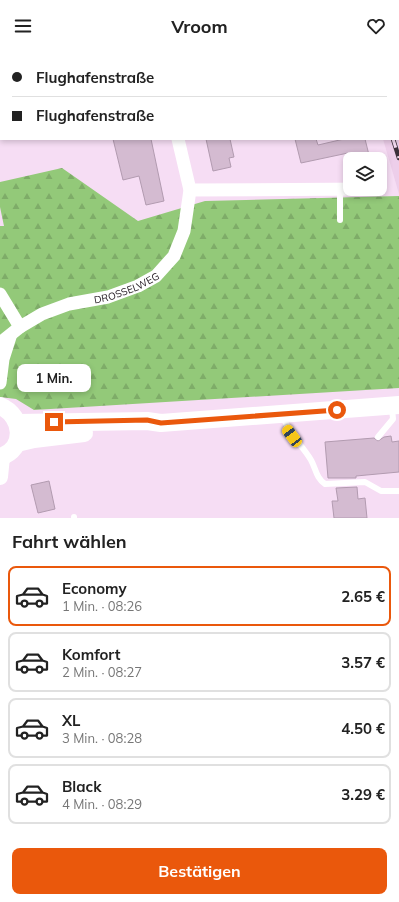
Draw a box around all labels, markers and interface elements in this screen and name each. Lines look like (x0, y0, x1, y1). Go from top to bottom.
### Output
icon: menu (12, 15, 34, 37)
text: Vroom (171, 15, 228, 38)
icon: heart (365, 15, 387, 37)
text: Flughafenstraße (36, 68, 154, 87)
text: Flughafenstraße (36, 106, 154, 125)
map controls (343, 152, 387, 196)
button: layers (343, 152, 387, 196)
street label: DROSSELWEG (93, 269, 161, 306)
callout: 1 Min. (17, 364, 91, 392)
text: 1 Min. (35, 370, 73, 386)
route start (328, 401, 346, 419)
route end (45, 413, 63, 431)
car (280, 423, 304, 449)
text: Fahrt wählen (12, 530, 127, 553)
icon: car (14, 578, 50, 614)
text: Economy (62, 579, 127, 598)
text: 2.65 € (341, 587, 385, 606)
text: 1 Min. · 08:26 (62, 598, 142, 614)
icon: car (14, 644, 50, 680)
text: Komfort (62, 645, 120, 664)
text: 3.57 € (341, 653, 385, 672)
text: 2 Min. · 08:27 (62, 664, 142, 680)
icon: car (14, 710, 50, 746)
text: XL (62, 711, 80, 730)
text: 4.50 € (341, 719, 385, 738)
text: 3 Min. · 08:28 (62, 730, 142, 746)
icon: car (14, 776, 50, 812)
text: Black (62, 777, 101, 796)
text: 3.29 € (341, 785, 385, 804)
text: 4 Min. · 08:29 (62, 796, 142, 812)
button: Bestätigen (12, 848, 387, 894)

